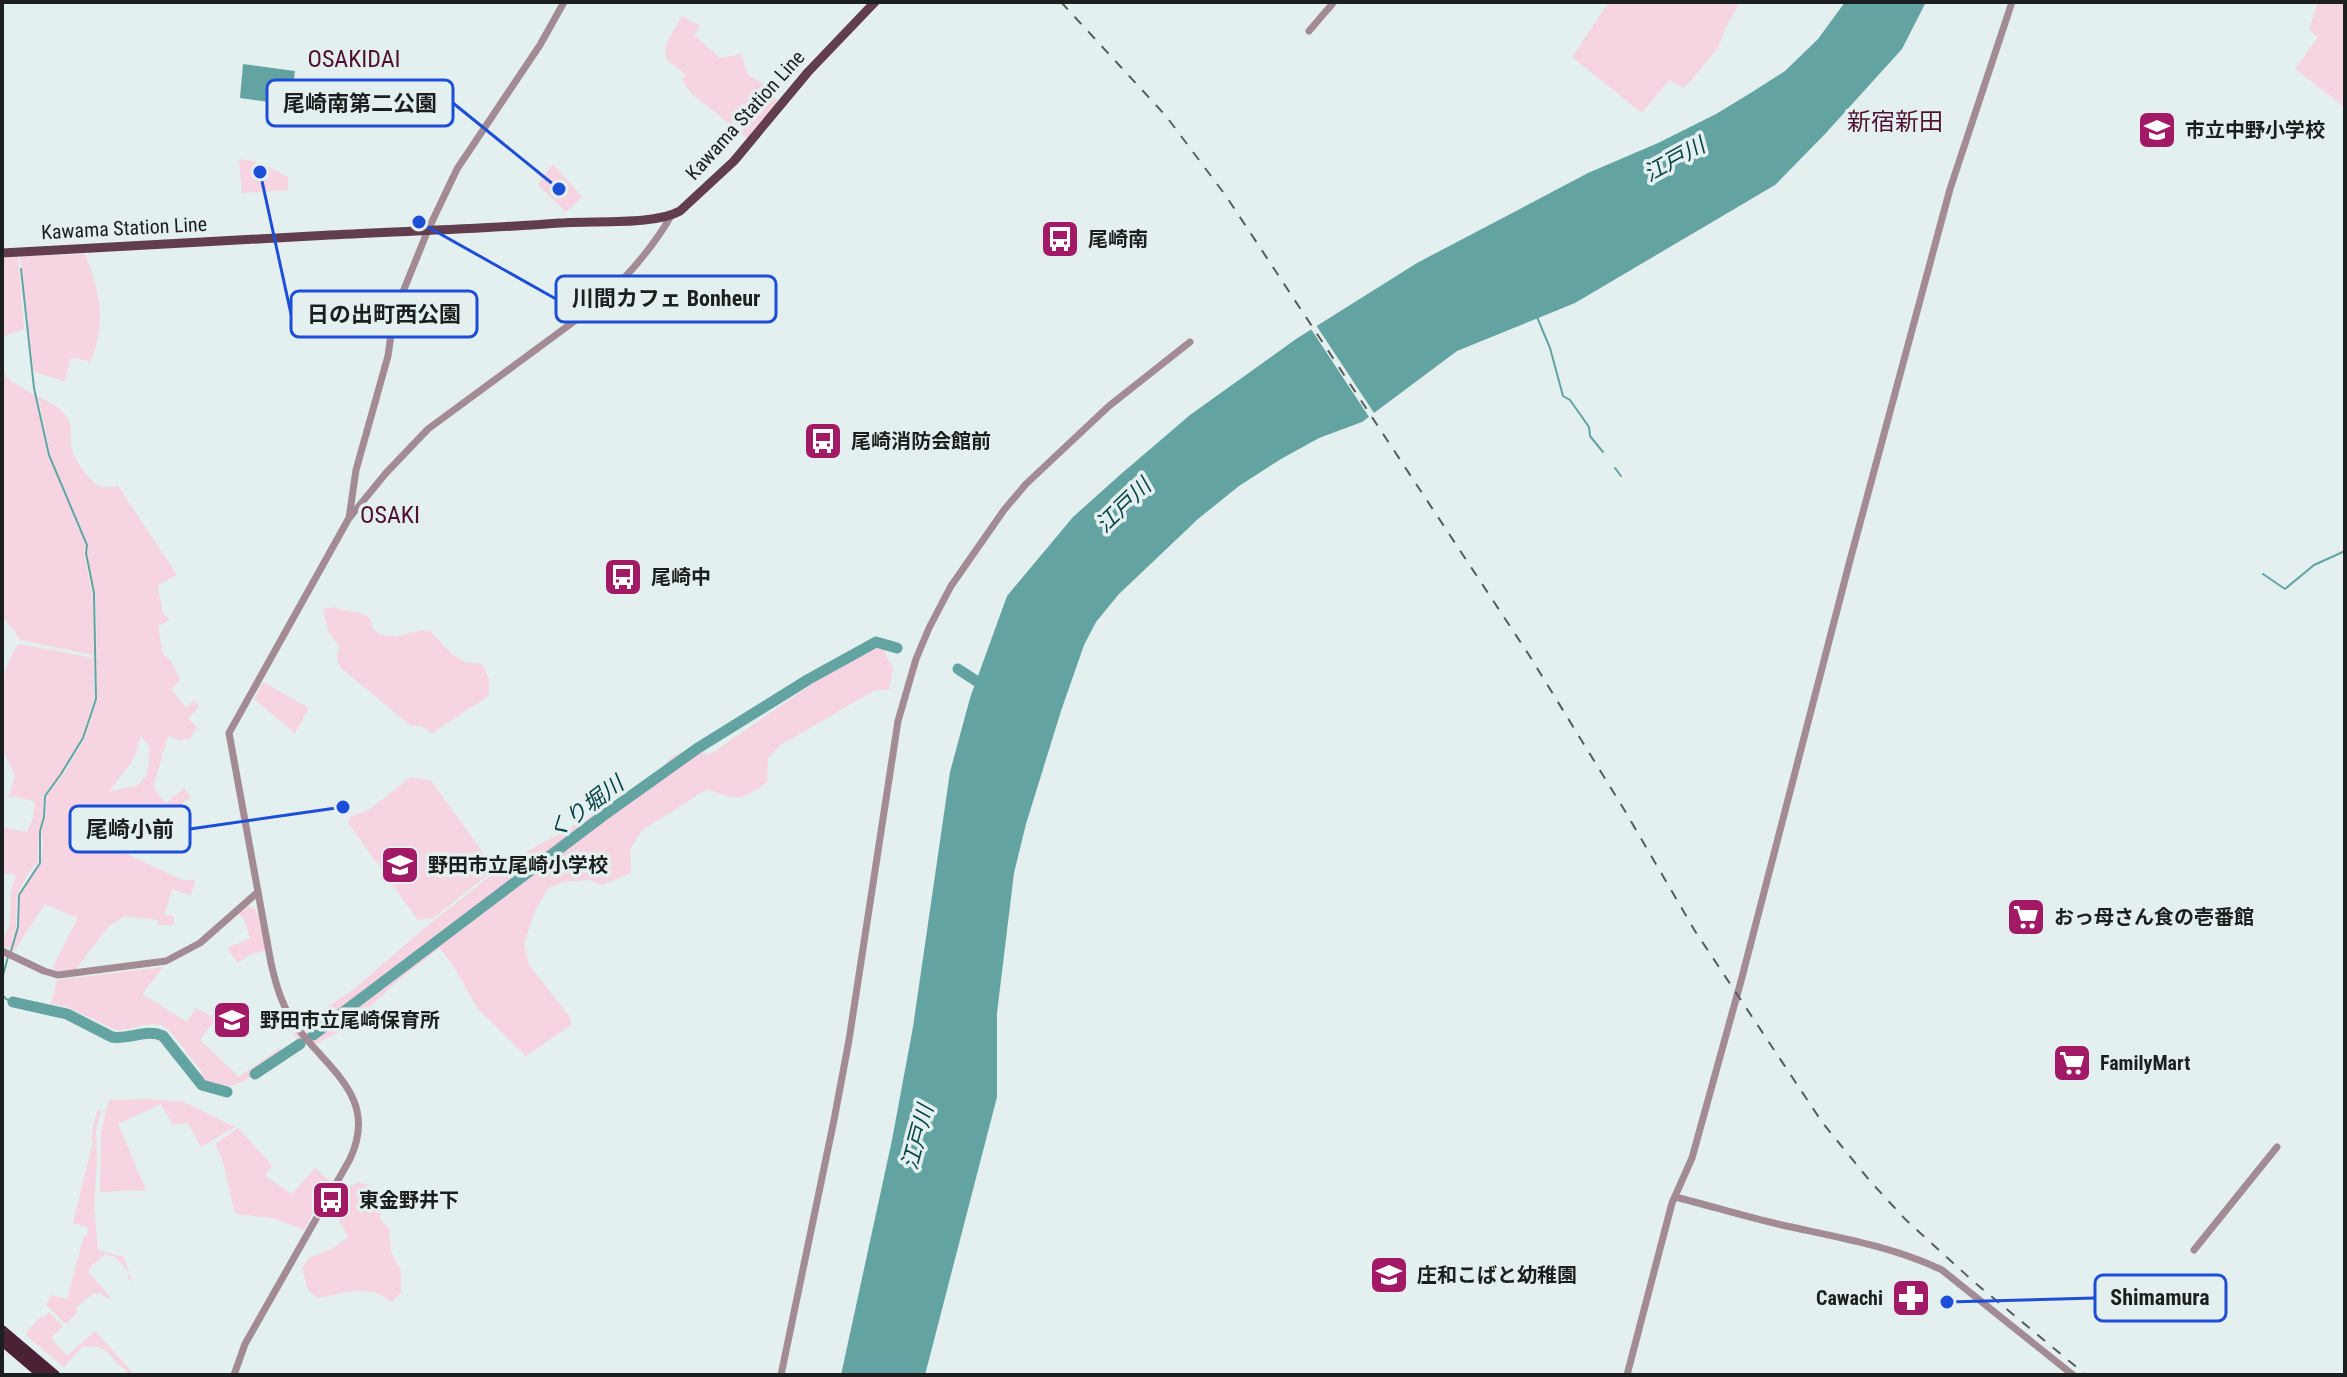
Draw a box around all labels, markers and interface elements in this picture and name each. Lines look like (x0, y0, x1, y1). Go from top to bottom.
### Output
district label: OSAKIDAI (307, 45, 401, 73)
street label: Kawama Station Line (680, 45, 810, 185)
callout: 尾崎南第二公園 (267, 80, 453, 126)
text: 尾崎南第二公園 (283, 91, 437, 116)
district label: 新宿新田 (1847, 108, 1943, 136)
school or university icon: 市立中野小学校 (2136, 109, 2178, 151)
place label: 市立中野小学校 (2185, 118, 2325, 142)
water label: 江戸川 (1639, 132, 1711, 186)
street label: Kawama Station Line (40, 212, 208, 244)
bus stop icon: 尾崎南 (1039, 218, 1081, 260)
place label: 尾崎南 (1088, 227, 1148, 251)
callout: 川間カフェ Bonheur (556, 276, 776, 322)
text: 川間カフェ Bonheur (572, 286, 760, 311)
callout: 日の出町西公園 (291, 291, 477, 337)
text: 日の出町西公園 (307, 302, 461, 327)
bus stop icon: 尾崎消防会館前 (802, 420, 844, 462)
place label: 尾崎消防会館前 (851, 429, 991, 453)
water label: 江戸川 (1091, 472, 1157, 537)
district label: OSAKI (360, 501, 420, 529)
bus stop icon: 尾崎中 (602, 556, 644, 598)
place label: 尾崎中 (651, 565, 711, 589)
water label: くり堀川 (543, 770, 630, 844)
callout: 尾崎小前 (70, 806, 190, 852)
text: 尾崎小前 (86, 817, 174, 842)
school or university icon: 野田市立尾崎小学校 (379, 844, 421, 886)
place label: 野田市立尾崎小学校 (428, 853, 608, 877)
supermarket icon: おっ母さん食の壱番館 (2005, 896, 2047, 938)
place label: おっ母さん食の壱番館 (2054, 905, 2254, 929)
school or university icon: 野田市立尾崎保育所 (211, 999, 253, 1041)
place label: 野田市立尾崎保育所 (260, 1008, 440, 1032)
supermarket icon: FamilyMart (2051, 1042, 2093, 1084)
place label: FamilyMart (2100, 1051, 2190, 1075)
water label: 江戸川 (897, 1100, 939, 1172)
bus stop icon: 東金野井下 (310, 1179, 352, 1221)
place label: 東金野井下 (359, 1188, 459, 1212)
school or university icon: 庄和こばと幼稚園 (1368, 1254, 1410, 1296)
place label: 庄和こばと幼稚園 (1417, 1263, 1577, 1287)
callout: Shimamura (2095, 1275, 2226, 1321)
pharmacy icon: Cawachi (1890, 1277, 1932, 1319)
text: Shimamura (2110, 1285, 2210, 1310)
place label: Cawachi (1816, 1286, 1883, 1310)

